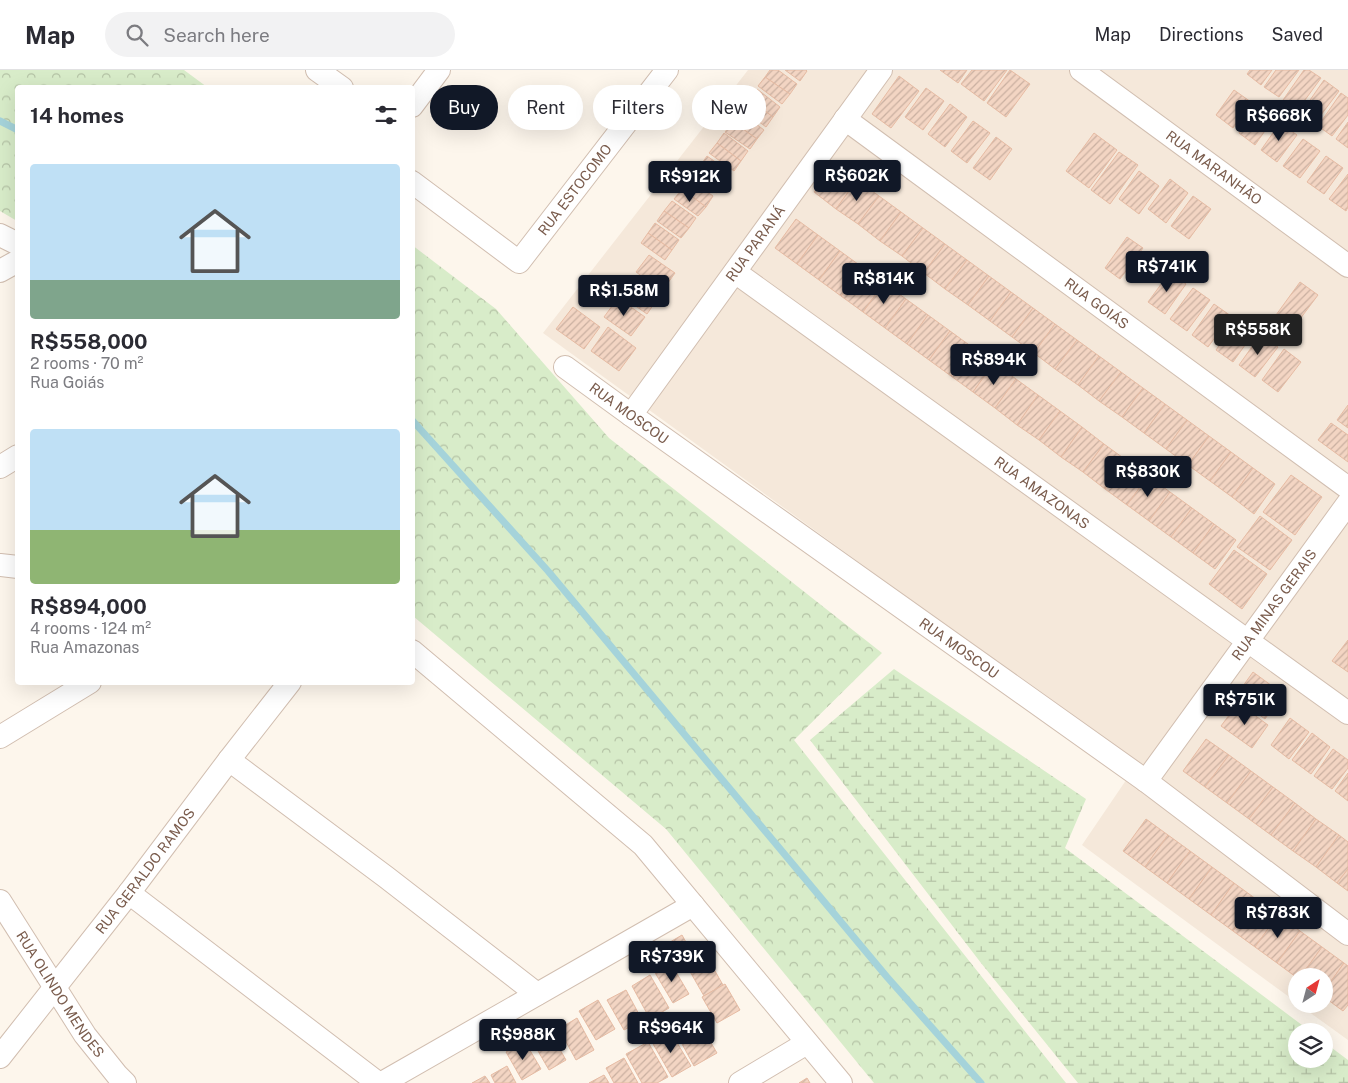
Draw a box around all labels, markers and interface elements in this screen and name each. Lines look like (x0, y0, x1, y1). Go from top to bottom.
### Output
search box (105, 12, 455, 57)
text: Map (25, 21, 75, 49)
icon: search (123, 21, 151, 49)
text: Search here (163, 24, 270, 46)
text: Map (1094, 24, 1131, 45)
text: Directions (1159, 24, 1244, 45)
text: Saved (1272, 24, 1323, 45)
chip: Buy (430, 85, 498, 130)
chip: Rent (508, 85, 583, 130)
chip: Filters (593, 85, 682, 130)
chip: New (692, 85, 766, 130)
pin: R$668K (1238, 100, 1320, 142)
icon: filters (372, 101, 400, 129)
text: 14 homes (30, 103, 124, 128)
text: R$668K (1246, 106, 1312, 125)
street label: RUA MARANHÃO (1163, 127, 1265, 208)
street label: RUA ESTOCOMO (535, 141, 615, 238)
pin: R$912K (649, 160, 731, 203)
pin: R$602K (816, 160, 898, 202)
text: R$602K (825, 166, 889, 185)
text: R$912K (659, 167, 721, 186)
icon: home (170, 196, 260, 286)
street label: RUA PARANÁ (723, 202, 788, 284)
pin: R$741K (1126, 250, 1208, 293)
text: R$741K (1137, 257, 1197, 276)
pin: R$814K (843, 262, 925, 305)
text: R$814K (853, 269, 915, 288)
pin: R$1.58M (578, 274, 670, 317)
street label: RUA GOIÁS (1061, 275, 1132, 332)
text: R$1.58M (589, 281, 659, 300)
pin: R$558K (1217, 314, 1299, 356)
text: R$558K (1225, 320, 1291, 339)
text: R$558,000 (30, 329, 148, 354)
pin: R$894K (953, 344, 1035, 386)
text: R$894K (961, 350, 1027, 369)
text: 2 rooms · 70 m² (30, 354, 143, 373)
text: Rua Goiás (30, 373, 104, 392)
street label: RUA MOSCOU (586, 380, 672, 447)
street label: RUA AMAZONAS (991, 453, 1092, 532)
pin: R$830K (1107, 456, 1189, 498)
icon: home (170, 461, 260, 551)
text: R$830K (1115, 462, 1181, 481)
street label: RUA MINAS GERAIS (1229, 546, 1320, 663)
text: R$894,000 (30, 594, 147, 619)
street label: RUA MOSCOU (916, 615, 1002, 682)
text: 4 rooms · 124 m² (30, 619, 151, 638)
text: Rua Amazonas (30, 638, 139, 657)
pin: R$751K (1204, 684, 1286, 726)
text: R$751K (1214, 690, 1276, 709)
street label: RUA GERALDO RAMOS (92, 805, 198, 937)
pin: R$783K (1237, 896, 1319, 939)
text: R$783K (1246, 903, 1310, 922)
street label: RUA OLINDO MENDES (13, 928, 108, 1060)
pin: R$739K (631, 940, 713, 983)
text: R$739K (640, 947, 704, 966)
north arrow (1288, 968, 1332, 1012)
map controls (1288, 968, 1333, 1068)
pin: R$964K (630, 1012, 712, 1054)
pin: R$988K (482, 1018, 564, 1061)
text: R$964K (639, 1018, 704, 1037)
button: layers (1288, 1023, 1333, 1068)
text: R$988K (490, 1025, 556, 1044)

